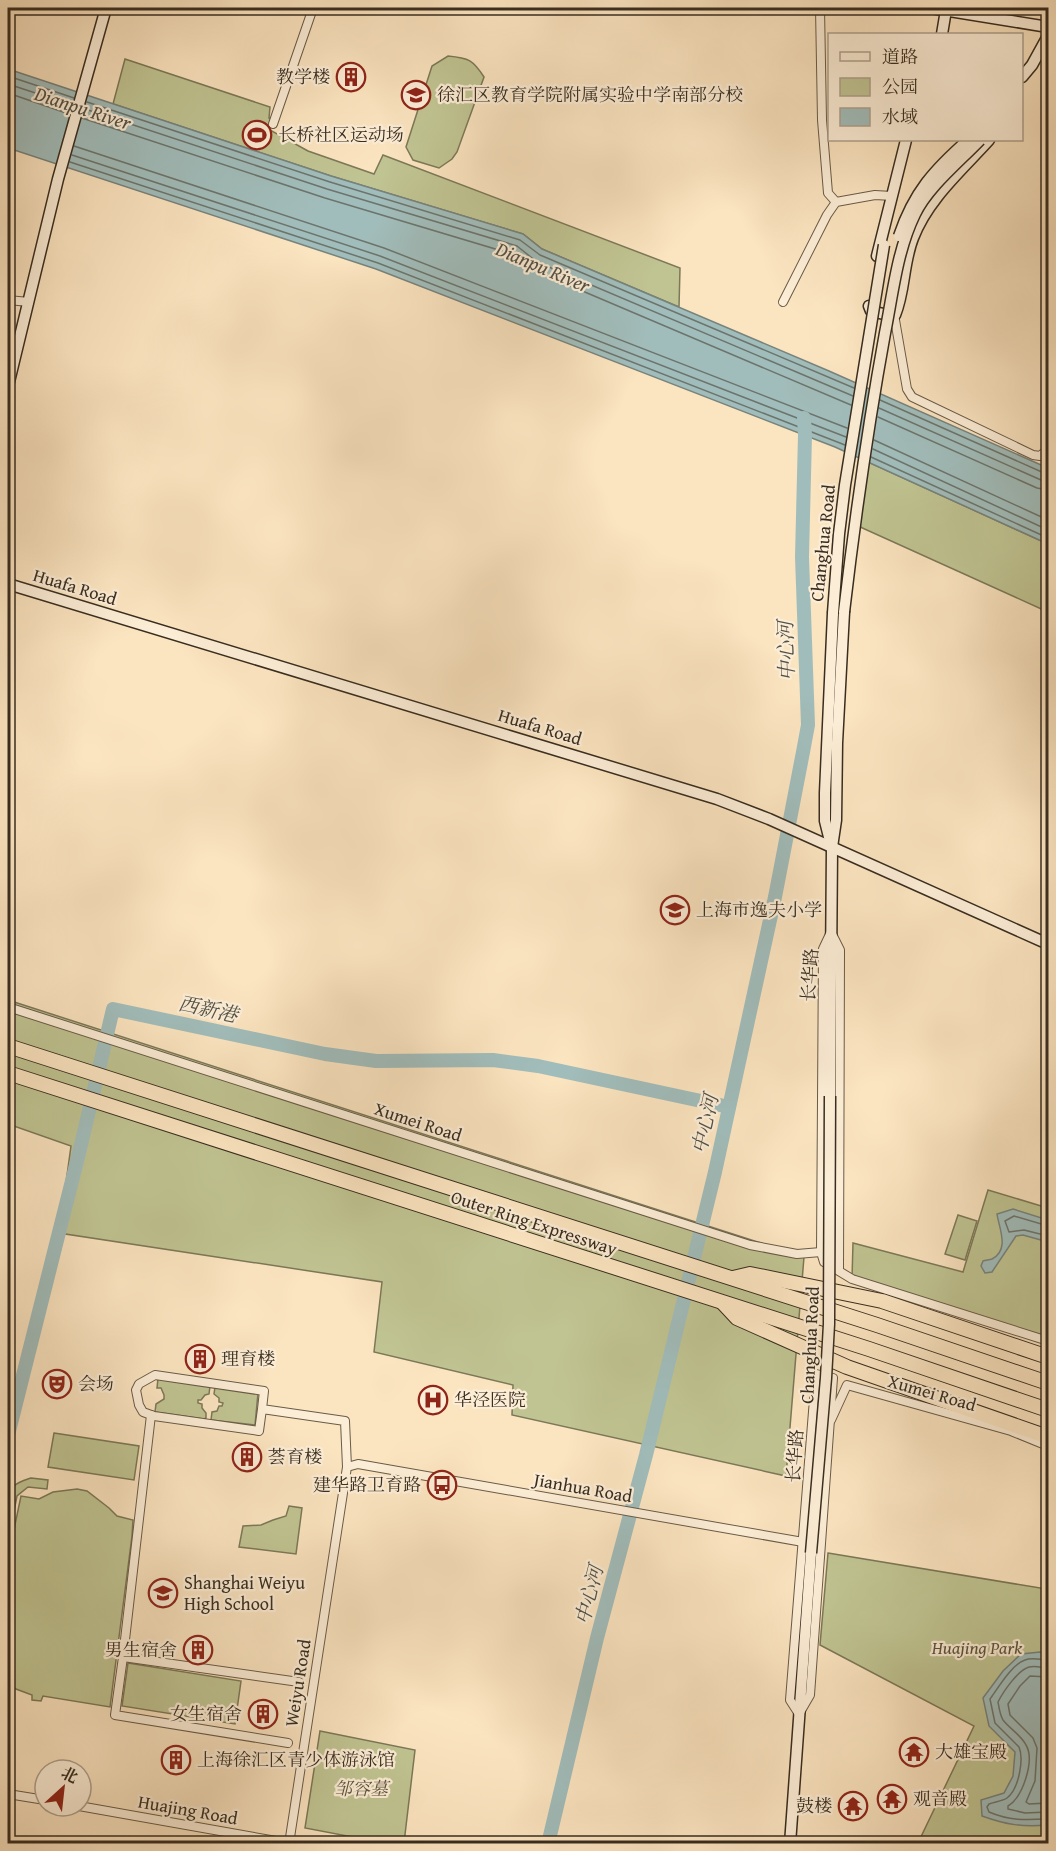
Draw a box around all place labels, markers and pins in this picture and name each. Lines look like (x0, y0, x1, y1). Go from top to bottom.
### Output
building icon: 教学楼 (335, 61, 367, 93)
place label: 教学楼 (276, 63, 330, 90)
school or university icon: 徐汇区教育学院附属实验中学南部分校 (400, 79, 432, 111)
place label: 徐汇区教育学院附属实验中学南部分校 (437, 81, 743, 108)
sports icon: 长桥社区运动场 (241, 119, 273, 151)
place label: 长桥社区运动场 (278, 121, 404, 148)
school or university icon: 上海市逸夫小学 (659, 894, 691, 926)
place label: 上海市逸夫小学 (696, 896, 822, 923)
building icon: 理育楼 (184, 1343, 216, 1375)
place label: 理育楼 (221, 1345, 275, 1372)
theatre icon: 会场 (41, 1368, 73, 1400)
place label: 会场 (78, 1370, 114, 1397)
hospital icon: 华泾医院 (417, 1384, 449, 1416)
place label: 华泾医院 (454, 1386, 526, 1413)
building icon: 荟育楼 (231, 1441, 263, 1473)
place label: 荟育楼 (268, 1443, 322, 1470)
bus stop icon: 建华路卫育路 (426, 1469, 458, 1501)
place label: 建华路卫育路 (313, 1471, 421, 1498)
place label: Shanghai Weiyu High School (184, 1569, 305, 1617)
school or university icon: Shanghai Weiyu High School (147, 1577, 179, 1609)
building icon: 男生宿舍 (182, 1634, 214, 1666)
place label: 男生宿舍 (105, 1636, 177, 1663)
building icon: 女生宿舍 (247, 1698, 279, 1730)
place label: 女生宿舍 (170, 1700, 242, 1727)
temple icon: 大雄宝殿 (898, 1736, 930, 1768)
place label: 大雄宝殿 (935, 1738, 1007, 1765)
building icon: 上海徐汇区青少体游泳馆 (160, 1744, 192, 1776)
place label: 上海徐汇区青少体游泳馆 (197, 1746, 395, 1773)
temple icon: 观音殿 (876, 1783, 908, 1815)
place label: 观音殿 (913, 1785, 967, 1812)
temple icon: 鼓楼 (837, 1790, 869, 1822)
place label: 鼓楼 (796, 1792, 832, 1819)

